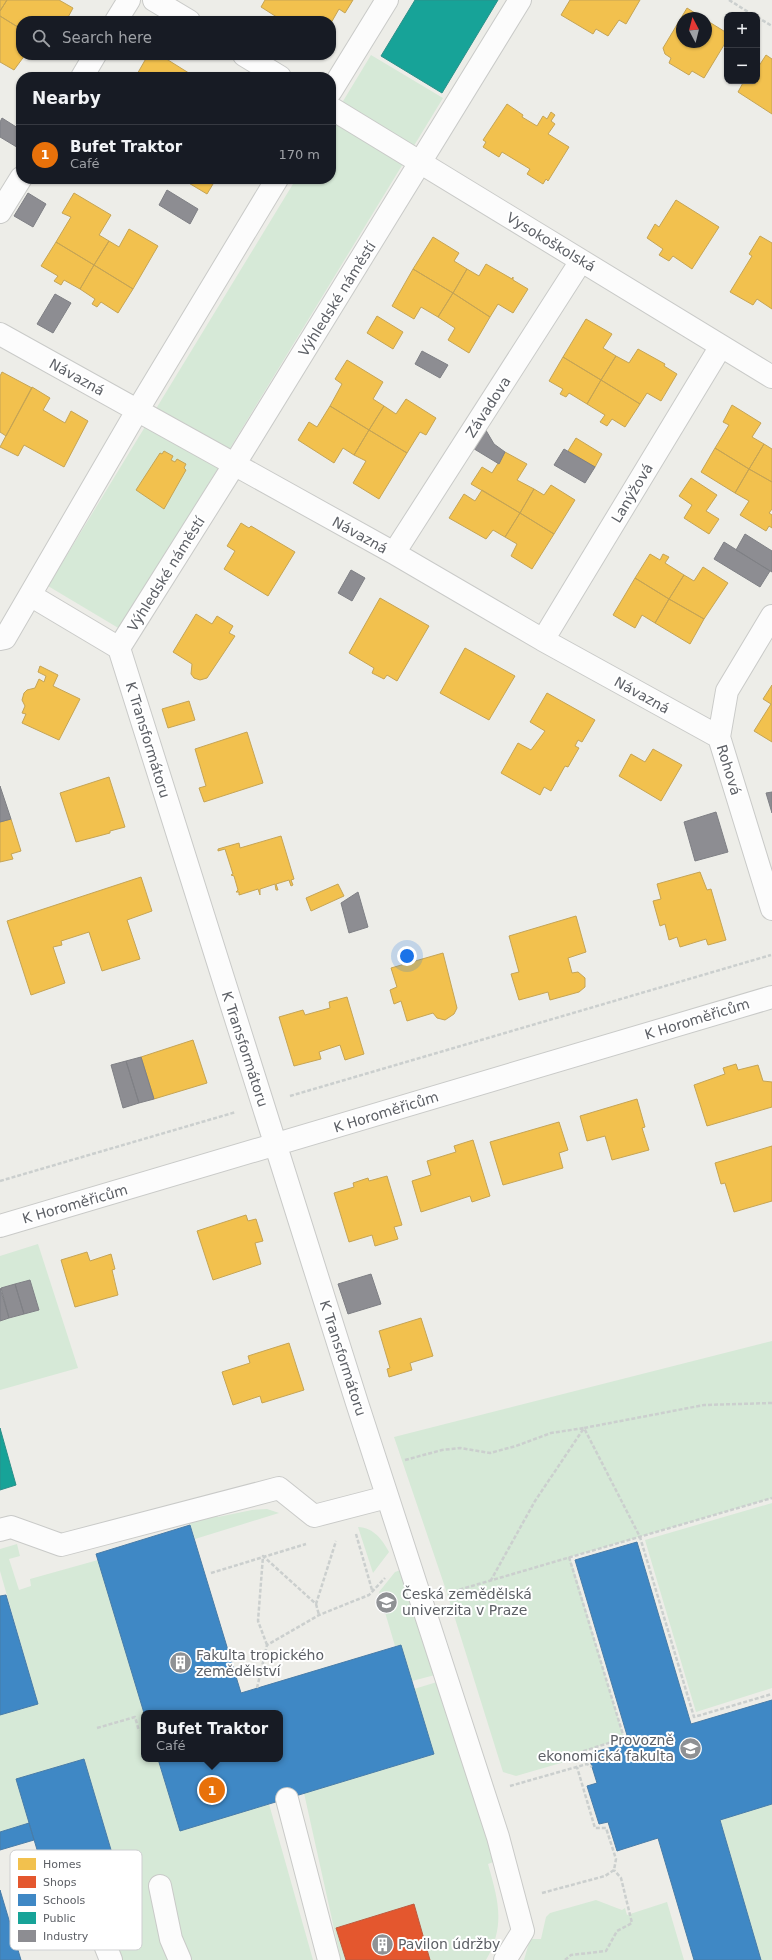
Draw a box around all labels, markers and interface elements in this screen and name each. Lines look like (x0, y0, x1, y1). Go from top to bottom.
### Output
north arrow (676, 12, 712, 48)
map controls (724, 12, 760, 84)
button: + (724, 12, 760, 48)
search box (16, 16, 336, 60)
icon: search (30, 27, 52, 49)
text: Search here (62, 29, 152, 47)
button: − (724, 48, 760, 84)
text: Nearby (32, 88, 101, 108)
text: Bufet Traktor (70, 138, 182, 156)
text: 1 (40, 147, 50, 162)
text: 170 m (278, 147, 320, 162)
text: Café (70, 156, 100, 171)
street label: Vysokoškolská (504, 209, 598, 275)
street label: Výhledské náměstí (295, 238, 379, 359)
street label: Návazná (47, 355, 107, 399)
street label: Závadova (462, 374, 514, 440)
street label: Lanýžová (608, 460, 656, 526)
street label: Výhledské náměstí (124, 513, 208, 634)
street label: Návazná (330, 513, 390, 557)
street label: Návazná (612, 673, 672, 717)
street label: K Transformátoru (123, 680, 173, 800)
street label: Rohová (714, 743, 744, 797)
your location (397, 946, 417, 966)
street label: K Transformátoru (219, 989, 271, 1109)
street label: K Horoměřicům (643, 995, 751, 1043)
street label: K Horoměřicům (332, 1088, 440, 1136)
street label: K Horoměřicům (20, 1181, 130, 1227)
street label: K Transformátoru (317, 1298, 369, 1418)
place label: Česká zemědělská univerzita v Praze (402, 1585, 532, 1618)
school or university icon: Česká zemědělská univerzita v Praze (373, 1589, 399, 1615)
place label: Fakulta tropického zemědělství (196, 1647, 324, 1679)
building icon: Fakulta tropického zemědělství (168, 1650, 194, 1676)
popup (141, 1710, 283, 1762)
text: Bufet Traktor (156, 1720, 268, 1738)
place label: Provozně ekonomická fakulta (538, 1732, 674, 1764)
school or university icon: Provozně ekonomická fakulta (677, 1735, 703, 1761)
text: Café (156, 1738, 186, 1753)
pin: 1 (199, 1775, 225, 1805)
legend (10, 1850, 142, 1950)
text: Homes (43, 1858, 81, 1871)
text: Shops (43, 1876, 77, 1889)
text: Schools (43, 1894, 86, 1907)
text: Public (43, 1912, 76, 1925)
text: Industry (43, 1930, 89, 1943)
building icon: Pavilon údržby (370, 1931, 396, 1957)
place label: Pavilon údržby (398, 1936, 500, 1952)

